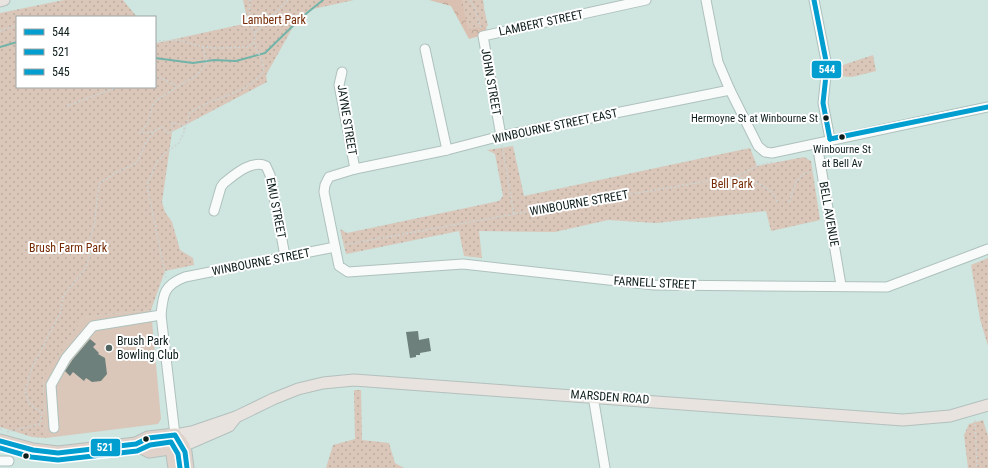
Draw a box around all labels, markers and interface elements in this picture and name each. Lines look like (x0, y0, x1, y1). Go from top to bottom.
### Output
street label: LAMBERT STREET (497, 7, 585, 39)
park label: Lambert Park (242, 13, 306, 27)
legend (16, 16, 156, 88)
text: 544 (52, 25, 70, 39)
text: 521 (52, 45, 70, 59)
street label: JOHN STREET (478, 47, 504, 117)
line badge: 544 (811, 60, 842, 79)
text: 544 (819, 63, 836, 76)
text: 545 (52, 65, 70, 79)
street label: JAYNE STREET (334, 84, 360, 156)
street label: WINBOURNE STREET EAST (491, 106, 619, 146)
place label: Hermoyne St at Winbourne St (691, 112, 818, 125)
marker: Hermoyne St at Winbourne St (821, 113, 831, 123)
marker: Winbourne St at Bell Av (837, 132, 847, 142)
place label: Winbourne St at Bell Av (813, 143, 871, 170)
street label: EMU STREET (263, 176, 289, 240)
park label: Bell Park (711, 177, 754, 191)
street label: BELL AVENUE (816, 180, 842, 248)
street label: WINBOURNE STREET (529, 187, 629, 219)
park label: Brush Farm Park (29, 241, 108, 255)
street label: WINBOURNE STREET (211, 246, 311, 278)
street label: FARNELL STREET (613, 274, 697, 292)
place label: Brush Park Bowling Club (117, 334, 179, 362)
marker: Brush Park Bowling Club (104, 343, 114, 353)
street label: MARSDEN ROAD (570, 387, 650, 407)
unlabelled marker (141, 434, 151, 444)
line badge: 521 (90, 438, 121, 457)
text: 521 (97, 441, 113, 454)
unlabelled marker (21, 451, 31, 461)

